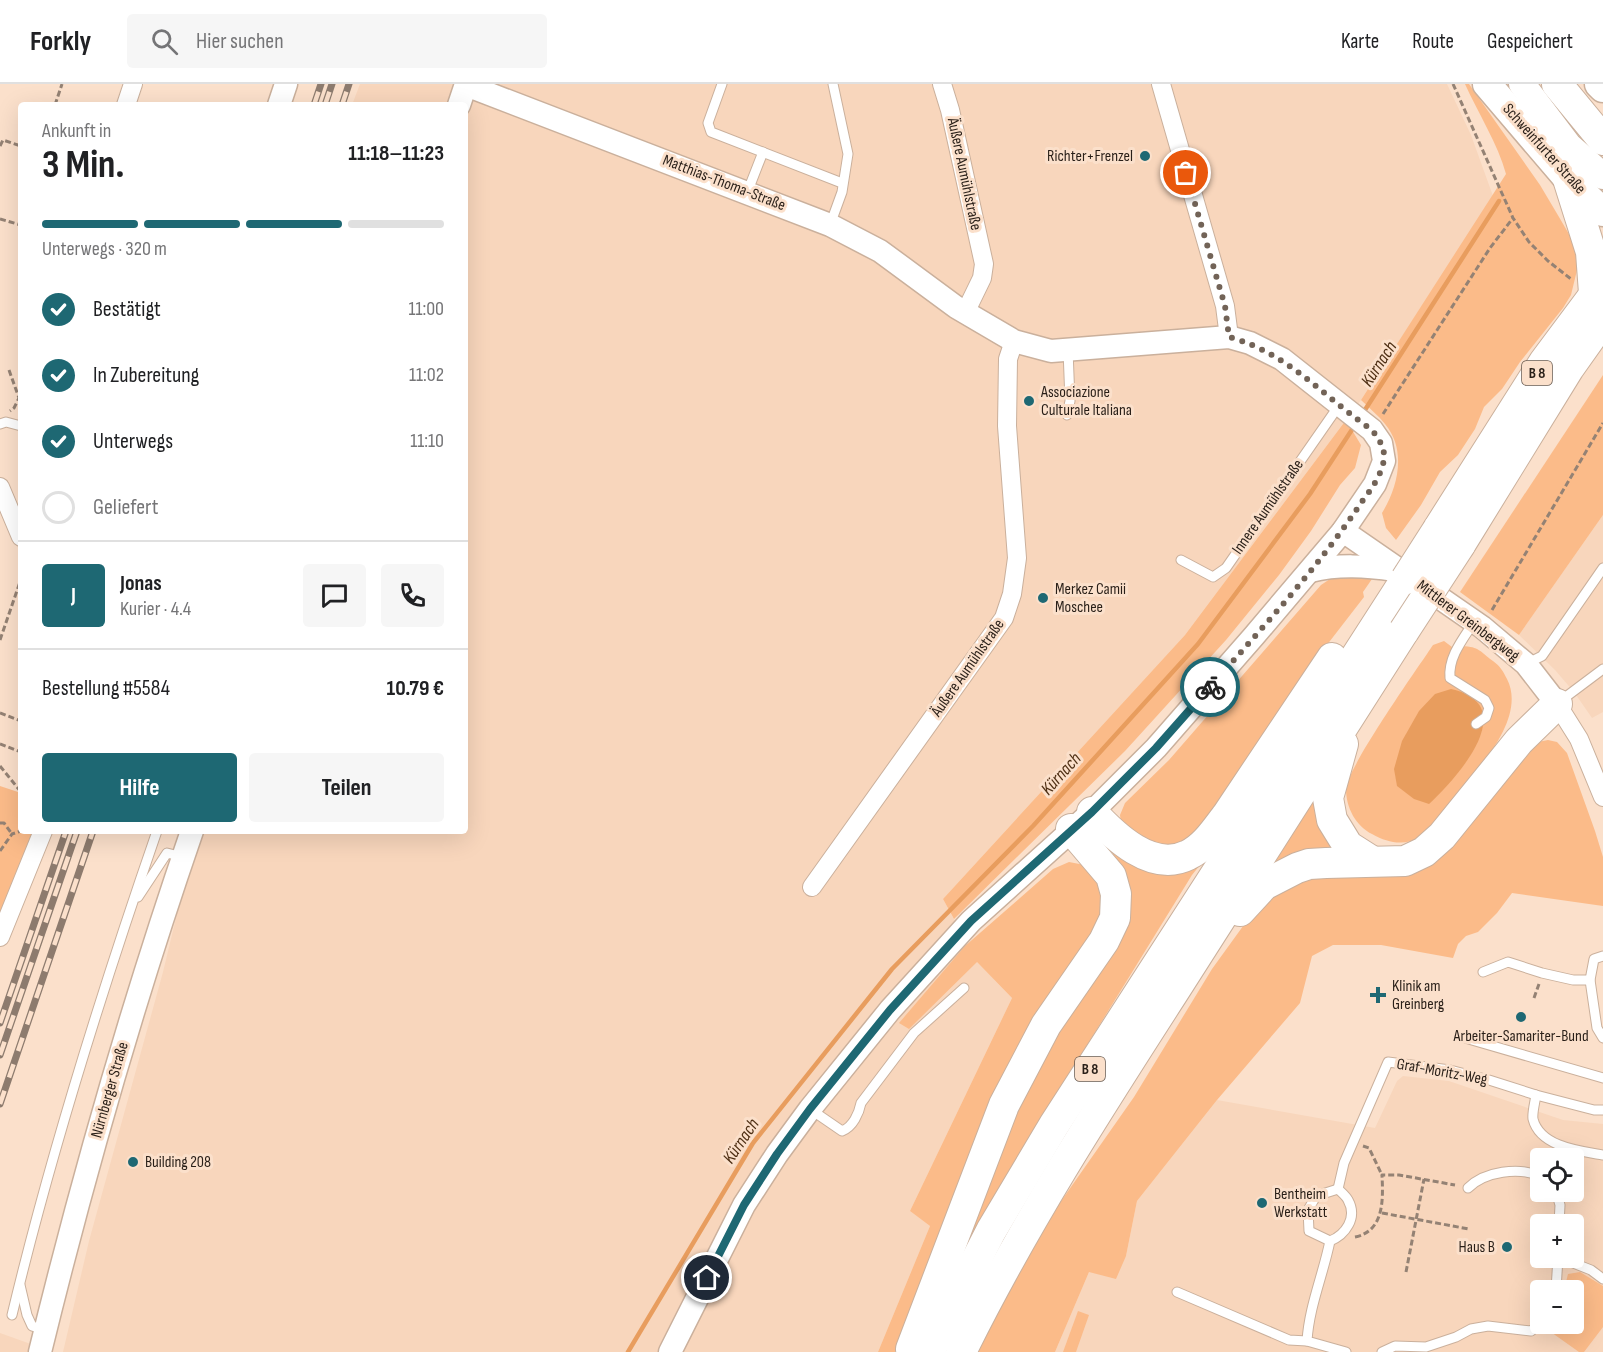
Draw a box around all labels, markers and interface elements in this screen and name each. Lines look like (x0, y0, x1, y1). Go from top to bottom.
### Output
search box (127, 14, 547, 68)
text: Forkly (30, 25, 91, 58)
icon: search (148, 25, 181, 58)
text: Hier suchen (196, 28, 284, 55)
text: Karte (1341, 29, 1379, 54)
text: Route (1412, 29, 1454, 54)
text: Gespeichert (1487, 29, 1573, 54)
street label: Schweinfurter Straße (1498, 100, 1590, 198)
street label: Äußere Aumühlstraße (943, 115, 985, 232)
text: Ankunft in (42, 119, 111, 143)
text: 11:18–11:23 (348, 140, 444, 167)
text: 3 Min. (42, 142, 124, 189)
place label: Richter+Frenzel (1047, 147, 1133, 166)
pin (1160, 147, 1211, 198)
marker: Richter+Frenzel (1138, 149, 1152, 163)
street label: Matthias-Thoma-Straße (660, 151, 788, 215)
icon: bag (1169, 156, 1202, 189)
text: Unterwegs · 320 m (42, 237, 167, 261)
icon: check (42, 293, 75, 326)
text: Bestätigt (93, 296, 161, 323)
text: 11:00 (408, 297, 444, 321)
water label: Kürnach (1357, 337, 1402, 391)
icon: check (42, 359, 75, 392)
road number: B 8 (1522, 361, 1552, 385)
text: In Zubereitung (93, 362, 199, 389)
text: 11:02 (409, 363, 444, 387)
place label: Associazione Culturale Italiana (1040, 383, 1132, 420)
marker: Associazione Culturale Italiana (1022, 394, 1036, 408)
icon: check (42, 425, 75, 458)
text: Unterwegs (93, 428, 173, 455)
text: 11:10 (410, 429, 444, 453)
street label: Innere Aumühlstraße (1228, 456, 1308, 558)
text: Geliefert (93, 494, 158, 521)
button: chat (303, 564, 366, 627)
button: phone (381, 564, 444, 627)
text: Jonas (120, 570, 162, 597)
street label: Mittlerer Greinbergweg (1413, 576, 1523, 666)
place label: Merkez Camii Moschee (1055, 580, 1126, 617)
text: J (71, 582, 76, 609)
marker: Merkez Camii Moschee (1036, 591, 1050, 605)
text: Kurier · 4.4 (120, 597, 191, 621)
street label: Äußere Aumühlstraße (927, 616, 1009, 721)
courier (1180, 657, 1240, 717)
icon: bike (1194, 671, 1227, 704)
text: Bestellung #5584 (42, 675, 170, 702)
text: 10.79 € (387, 675, 444, 702)
water label: Kürnach (1037, 748, 1086, 799)
button: Hilfe (42, 753, 237, 822)
button: Teilen (249, 753, 444, 822)
place label: Klinik am Greinberg (1392, 977, 1444, 1014)
marker: Klinik am Greinberg (1369, 986, 1387, 1004)
marker: Arbeiter-Samariter-Bund (1514, 1010, 1528, 1024)
place label: Arbeiter-Samariter-Bund (1452, 1027, 1589, 1046)
street label: Nürnberger Straße (87, 1040, 133, 1140)
street label: Graf-Moritz-Weg (1395, 1055, 1489, 1089)
road number: B 8 (1075, 1057, 1105, 1081)
water label: Kürnach (718, 1114, 764, 1167)
map controls (1530, 1148, 1584, 1334)
button: locate (1530, 1148, 1584, 1202)
place label: Building 208 (145, 1153, 211, 1172)
marker: Building 208 (126, 1155, 140, 1169)
place label: Bentheim Werkstatt (1274, 1185, 1328, 1222)
marker: Bentheim Werkstatt (1255, 1196, 1269, 1210)
button: + (1530, 1214, 1584, 1268)
place label: Haus B (1459, 1238, 1495, 1257)
marker: Haus B (1500, 1240, 1514, 1254)
pin (681, 1252, 732, 1303)
icon: home (690, 1261, 723, 1294)
button: − (1530, 1280, 1584, 1334)

